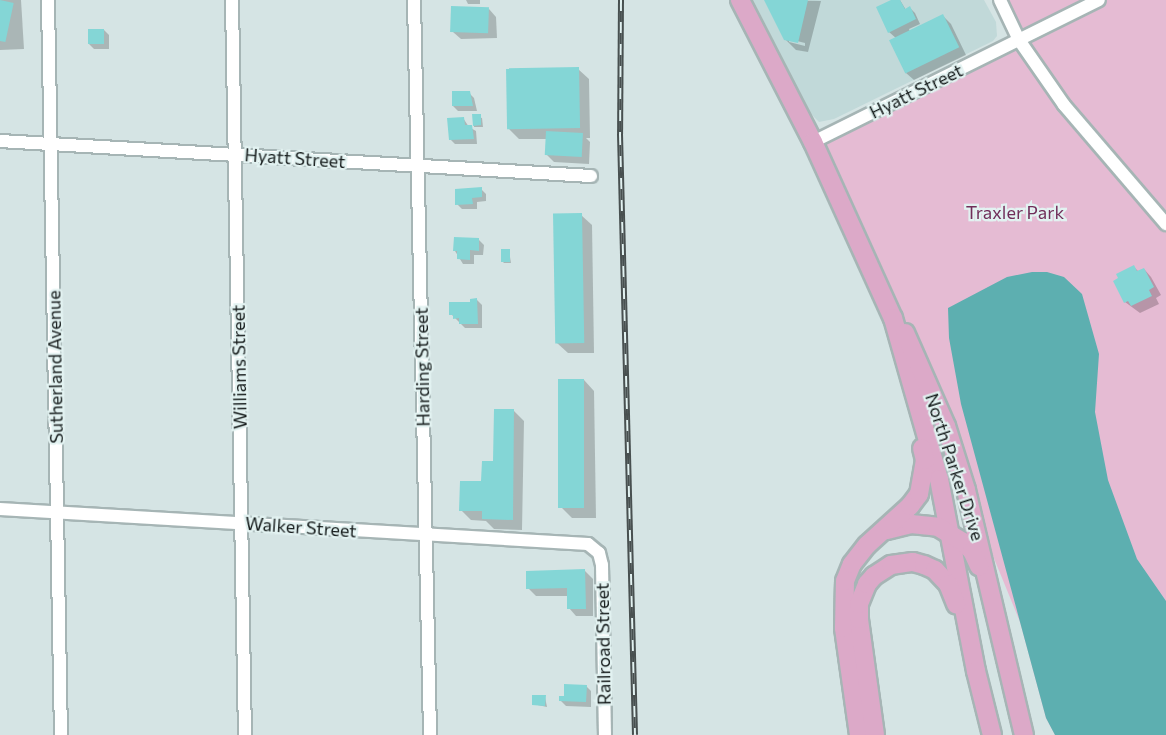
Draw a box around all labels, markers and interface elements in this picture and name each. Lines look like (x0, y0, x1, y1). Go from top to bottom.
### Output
street label: Hyatt Street (866, 59, 966, 123)
street label: Hyatt Street (244, 144, 346, 172)
park label: Traxler Park (966, 201, 1064, 223)
street label: Sutherland Avenue (43, 290, 67, 444)
street label: Williams Street (227, 305, 251, 429)
street label: Harding Street (410, 307, 434, 427)
street label: North Parker Drive (921, 391, 989, 543)
street label: Walker Street (245, 512, 357, 542)
street label: Railroad Street (591, 583, 615, 705)

